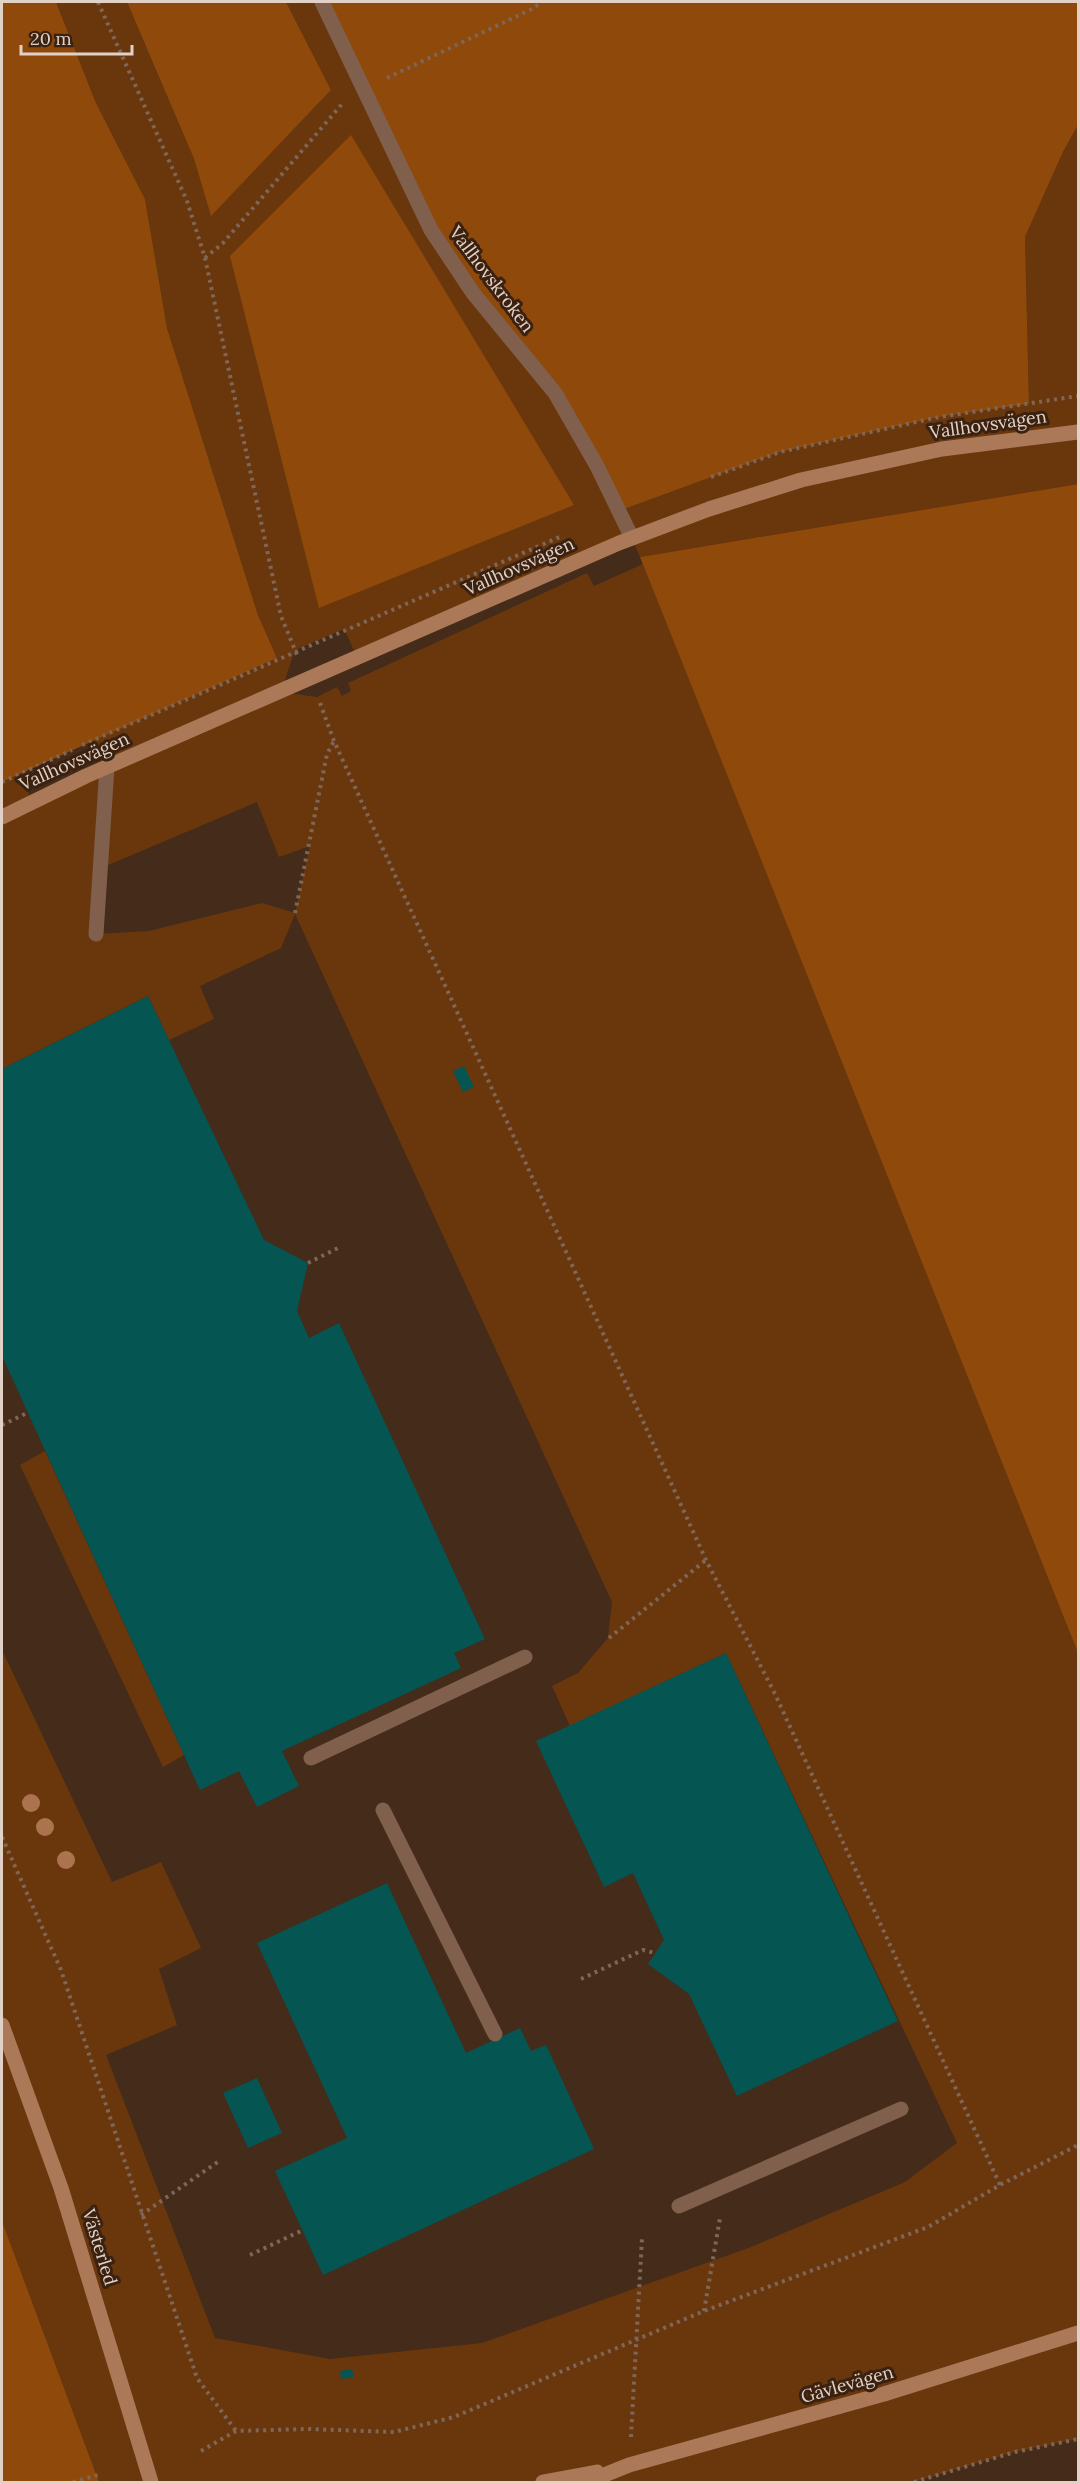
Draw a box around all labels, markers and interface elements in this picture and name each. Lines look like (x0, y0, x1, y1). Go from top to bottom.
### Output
scale bar (21, 18, 132, 56)
text: 20 m (30, 27, 72, 50)
street label: Vallhovskroken (444, 221, 539, 337)
street label: Vallhovsvägen (927, 404, 1048, 444)
street label: Vallhovsvägen (460, 532, 578, 601)
street label: Vallhovsvägen (15, 727, 133, 796)
street label: Västerled (77, 2205, 123, 2288)
street label: Gävlevägen (798, 2360, 896, 2408)

